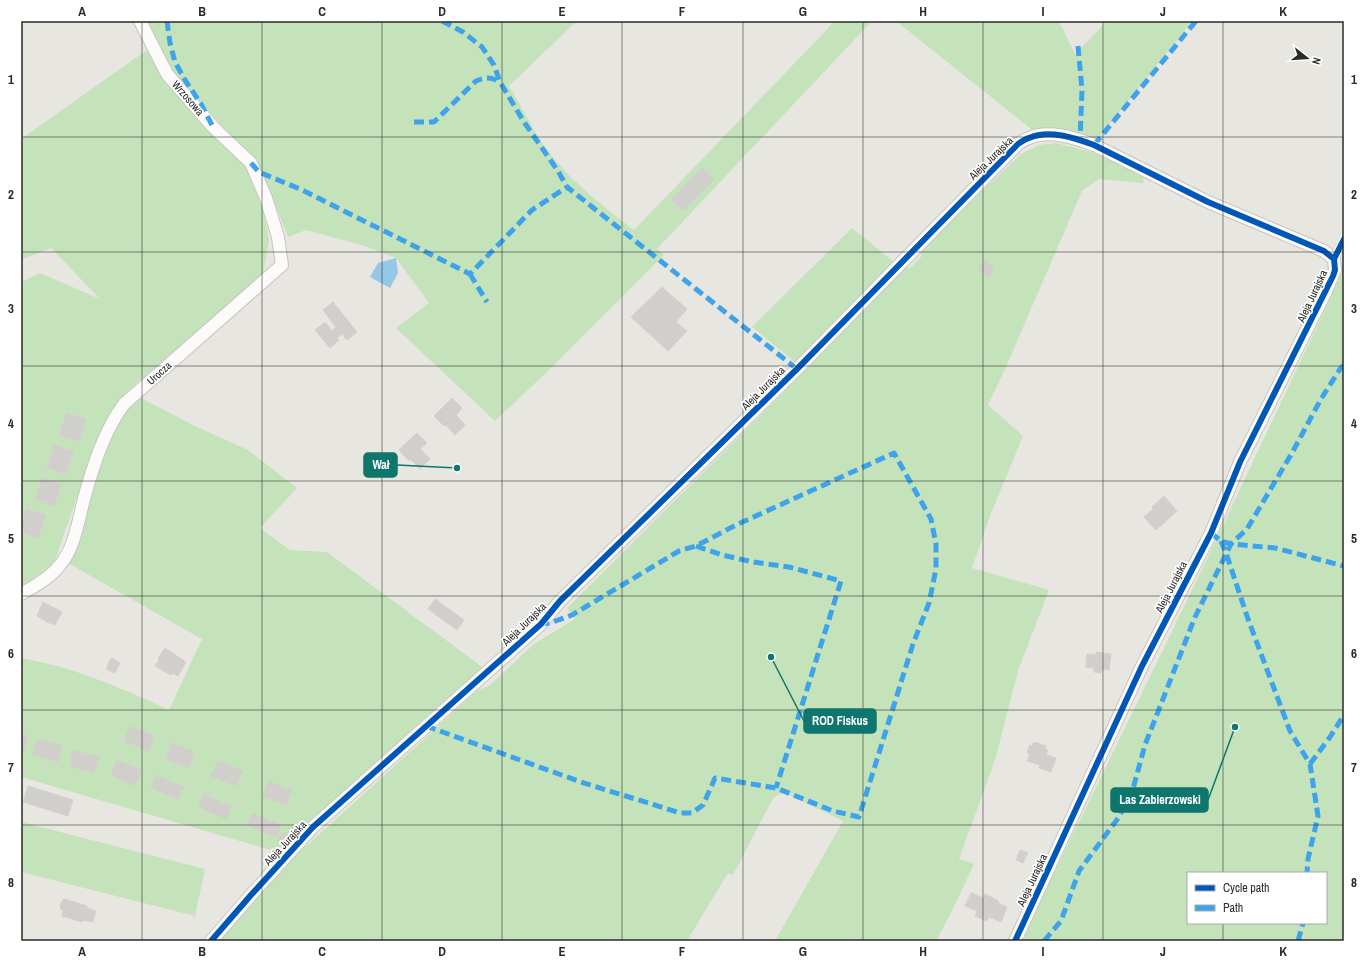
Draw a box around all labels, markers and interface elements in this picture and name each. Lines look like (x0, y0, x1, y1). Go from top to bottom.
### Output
text: A (78, 3, 86, 20)
text: B (198, 3, 206, 20)
text: C (318, 3, 326, 20)
text: D (438, 3, 446, 20)
text: E (558, 3, 566, 20)
text: F (679, 3, 686, 20)
text: G (799, 3, 807, 20)
text: H (919, 3, 927, 20)
text: I (1042, 3, 1045, 20)
text: J (1160, 3, 1166, 20)
text: K (1279, 3, 1287, 20)
north arrow (1287, 38, 1327, 78)
text: N (1309, 56, 1324, 66)
text: 1 (8, 71, 14, 88)
text: 1 (1351, 71, 1357, 88)
street label: Wrzosowa (169, 78, 207, 118)
street label: Aleja Jurajska (965, 133, 1016, 183)
text: 2 (8, 186, 14, 203)
text: 2 (1351, 186, 1357, 203)
street label: Aleja Jurajska (1293, 268, 1330, 325)
text: 3 (8, 300, 14, 317)
text: 3 (1351, 300, 1357, 317)
street label: Urocza (144, 358, 174, 388)
street label: Aleja Jurajska (737, 363, 788, 414)
text: 4 (8, 415, 14, 432)
text: 4 (1351, 415, 1357, 432)
callout: Wał (364, 453, 397, 477)
text: Wał (372, 457, 391, 473)
text: 5 (8, 530, 14, 547)
text: 5 (1351, 530, 1357, 547)
street label: Aleja Jurajska (1152, 559, 1190, 616)
street label: Aleja Jurajska (498, 599, 549, 649)
text: 6 (8, 645, 14, 662)
text: 6 (1351, 645, 1357, 662)
callout: ROD Fiskus (804, 709, 876, 733)
text: ROD Fiskus (812, 713, 868, 729)
text: 7 (8, 759, 14, 776)
text: 7 (1351, 759, 1357, 776)
callout: Las Zabierzowski (1111, 788, 1208, 812)
text: Las Zabierzowski (1119, 792, 1201, 808)
street label: Aleja Jurajska (260, 818, 309, 869)
street label: Aleja Jurajska (1013, 852, 1050, 909)
legend (1187, 872, 1327, 924)
text: 8 (8, 874, 14, 891)
text: 8 (1351, 874, 1357, 891)
text: Cycle path (1223, 880, 1270, 896)
text: Path (1223, 900, 1243, 916)
text: A (78, 943, 86, 960)
text: B (198, 943, 206, 960)
text: C (318, 943, 326, 960)
text: D (438, 943, 446, 960)
text: E (558, 943, 566, 960)
text: F (679, 943, 686, 960)
text: G (799, 943, 807, 960)
text: H (919, 943, 927, 960)
text: I (1042, 943, 1045, 960)
text: J (1160, 943, 1166, 960)
text: K (1279, 943, 1287, 960)

